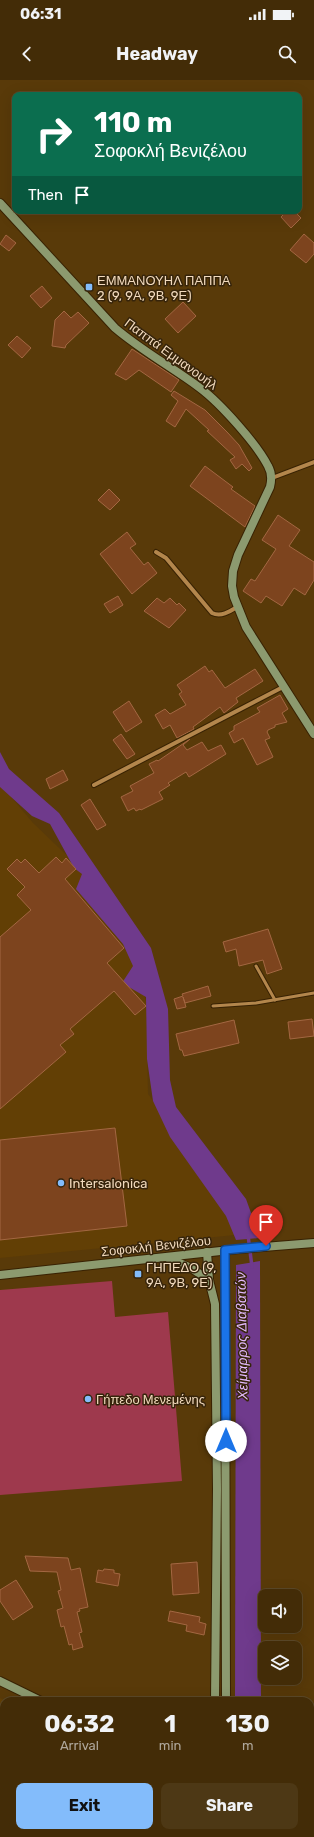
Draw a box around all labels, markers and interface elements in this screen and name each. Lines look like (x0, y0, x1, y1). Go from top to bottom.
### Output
text: 06:31 (20, 5, 61, 23)
icon: back (16, 43, 38, 65)
text: Headway (116, 43, 198, 65)
icon: search (276, 43, 298, 65)
text: 110 m (94, 106, 172, 139)
icon: right (28, 108, 80, 160)
text: Σοφοκλή Βενιζέλου (94, 140, 247, 162)
icon: arrive (71, 184, 93, 206)
text: Then (28, 186, 63, 204)
place label: ΕΜΜΑΝΟΥΗΛ ΠΑΠΠΑ 2 (9, 9Α, 9Β, 9Ε) (97, 273, 231, 303)
marker: ΕΜΜΑΝΟΥΗΛ ΠΑΠΠΑ 2 (9, 9Α, 9Β, 9Ε) (84, 282, 94, 292)
street label: Παππά Εμμανουήλ (122, 315, 221, 393)
place label: Intersalonica (69, 1176, 147, 1191)
marker: Intersalonica (56, 1178, 66, 1188)
pin (249, 1205, 283, 1246)
icon: arrive (255, 1211, 277, 1233)
street label: Σοφοκλή Βενιζέλου (100, 1233, 212, 1259)
place label: ΓΗΠΕΔΟ (9, 9Α, 9Β, 9Ε) (146, 1260, 217, 1290)
marker: ΓΗΠΕΔΟ (9, 9Α, 9Β, 9Ε) (133, 1269, 143, 1279)
water label: Χείμαρρος Διαβατών (232, 1272, 252, 1401)
place label: Γήπεδο Μενεμένης (96, 1392, 205, 1407)
marker: Γήπεδο Μενεμένης (83, 1394, 93, 1404)
position arrow (205, 1420, 247, 1462)
map controls (258, 1589, 302, 1685)
button: sound (258, 1589, 302, 1633)
button: layers (258, 1641, 302, 1685)
text: 06:32 (44, 1710, 115, 1738)
text: 1 (164, 1710, 176, 1738)
text: 130 (226, 1710, 270, 1738)
text: Arrival (60, 1738, 99, 1753)
text: min (159, 1738, 181, 1753)
text: m (242, 1738, 253, 1753)
button: Exit (16, 1783, 153, 1829)
button: Share (161, 1783, 298, 1829)

